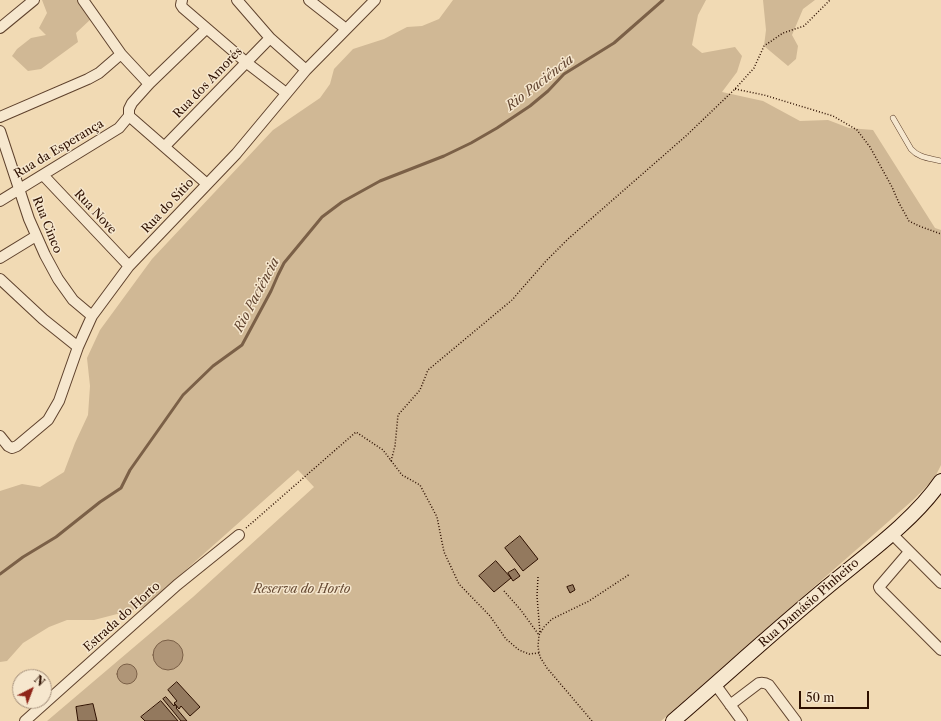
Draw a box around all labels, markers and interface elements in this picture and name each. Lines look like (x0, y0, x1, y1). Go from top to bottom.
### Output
street label: Rua dos Amorés (171, 45, 245, 121)
water label: Rio Paciência (503, 52, 577, 114)
street label: Rua da Esperança (12, 117, 106, 181)
street label: Rua do Sítio (139, 176, 197, 236)
street label: Rua Nove (71, 187, 119, 237)
street label: Rua Cinco (29, 195, 65, 255)
water label: Rio Paciência (231, 255, 283, 335)
street label: Rua Damásio Pinheiro (756, 556, 862, 650)
street label: Estrada do Horto (81, 579, 163, 655)
park label: Reserva do Horto (254, 583, 350, 597)
north arrow (12, 669, 52, 709)
text: N (31, 672, 48, 689)
scale bar (801, 683, 871, 709)
text: 50 m (806, 690, 835, 705)

